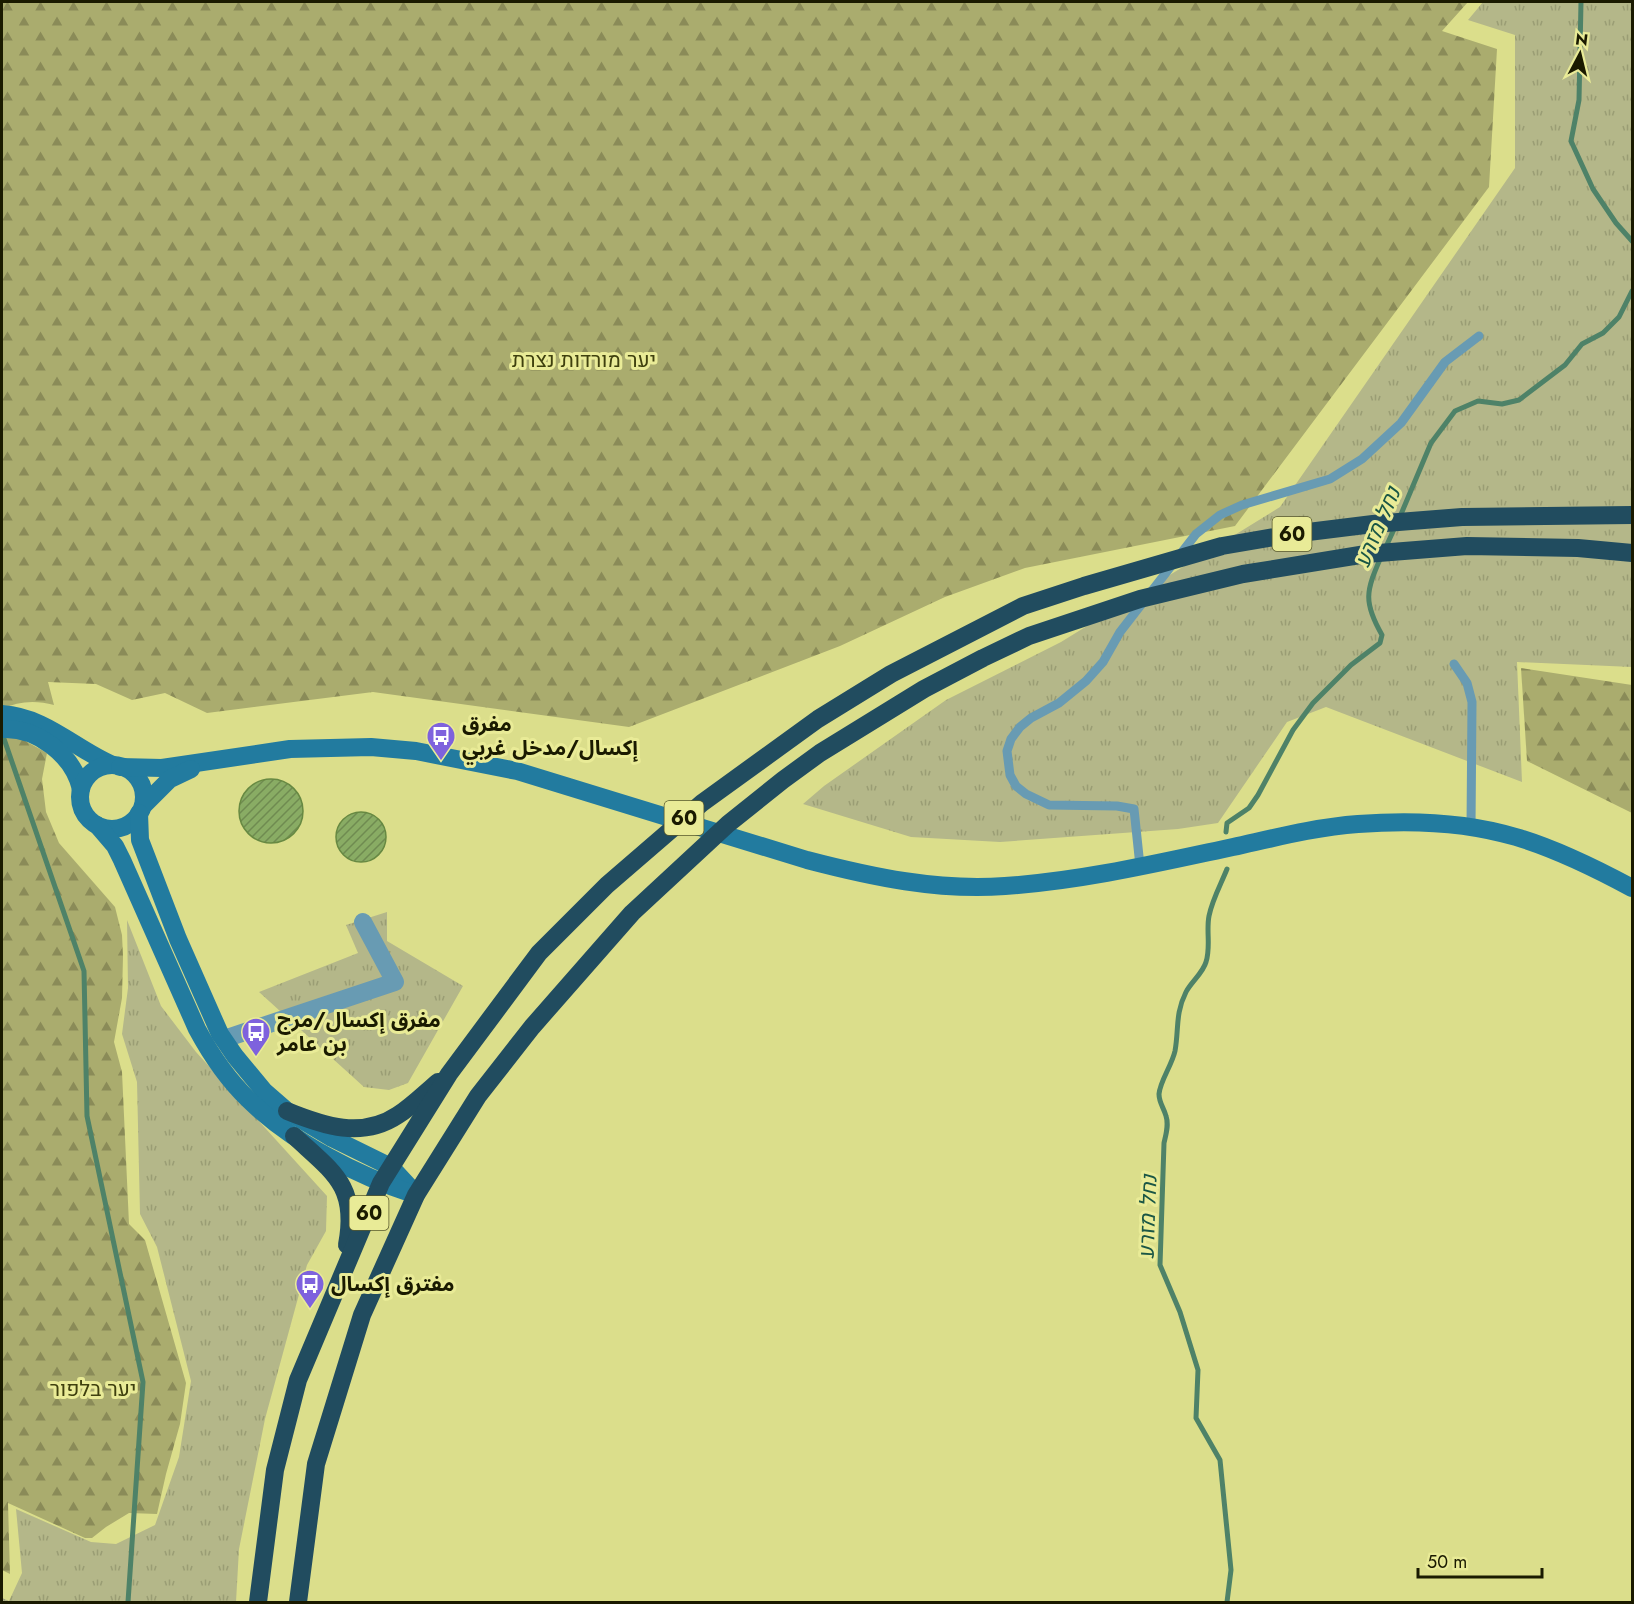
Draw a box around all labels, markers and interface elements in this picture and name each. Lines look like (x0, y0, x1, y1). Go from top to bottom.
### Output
north arrow (1550, 24, 1610, 84)
text: N (1574, 27, 1589, 52)
park label: יער מורדות נצרת (512, 345, 656, 375)
water label: נחל מזרע (1346, 480, 1409, 572)
road number: 60 (1272, 517, 1312, 551)
place label: مفرق إكسال/مدخل غربي (462, 709, 639, 765)
bus stop icon: مفرق إكسال/مدخل غربي (425, 720, 457, 762)
road number: 60 (664, 801, 704, 835)
place label: مفرق إكسال/مرج بن عامر (276, 1005, 441, 1059)
bus stop icon: مفرق إكسال/مرج بن عامر (240, 1016, 272, 1058)
water label: נחל מזרע (1130, 1172, 1165, 1260)
road number: 60 (350, 1196, 388, 1230)
bus stop icon: مفترق إكسال (294, 1268, 326, 1310)
place label: مفترق إكسال (331, 1269, 454, 1299)
park label: יער בלפור (50, 1374, 136, 1404)
scale bar (1418, 1541, 1542, 1579)
text: 50 m (1427, 1549, 1467, 1575)

